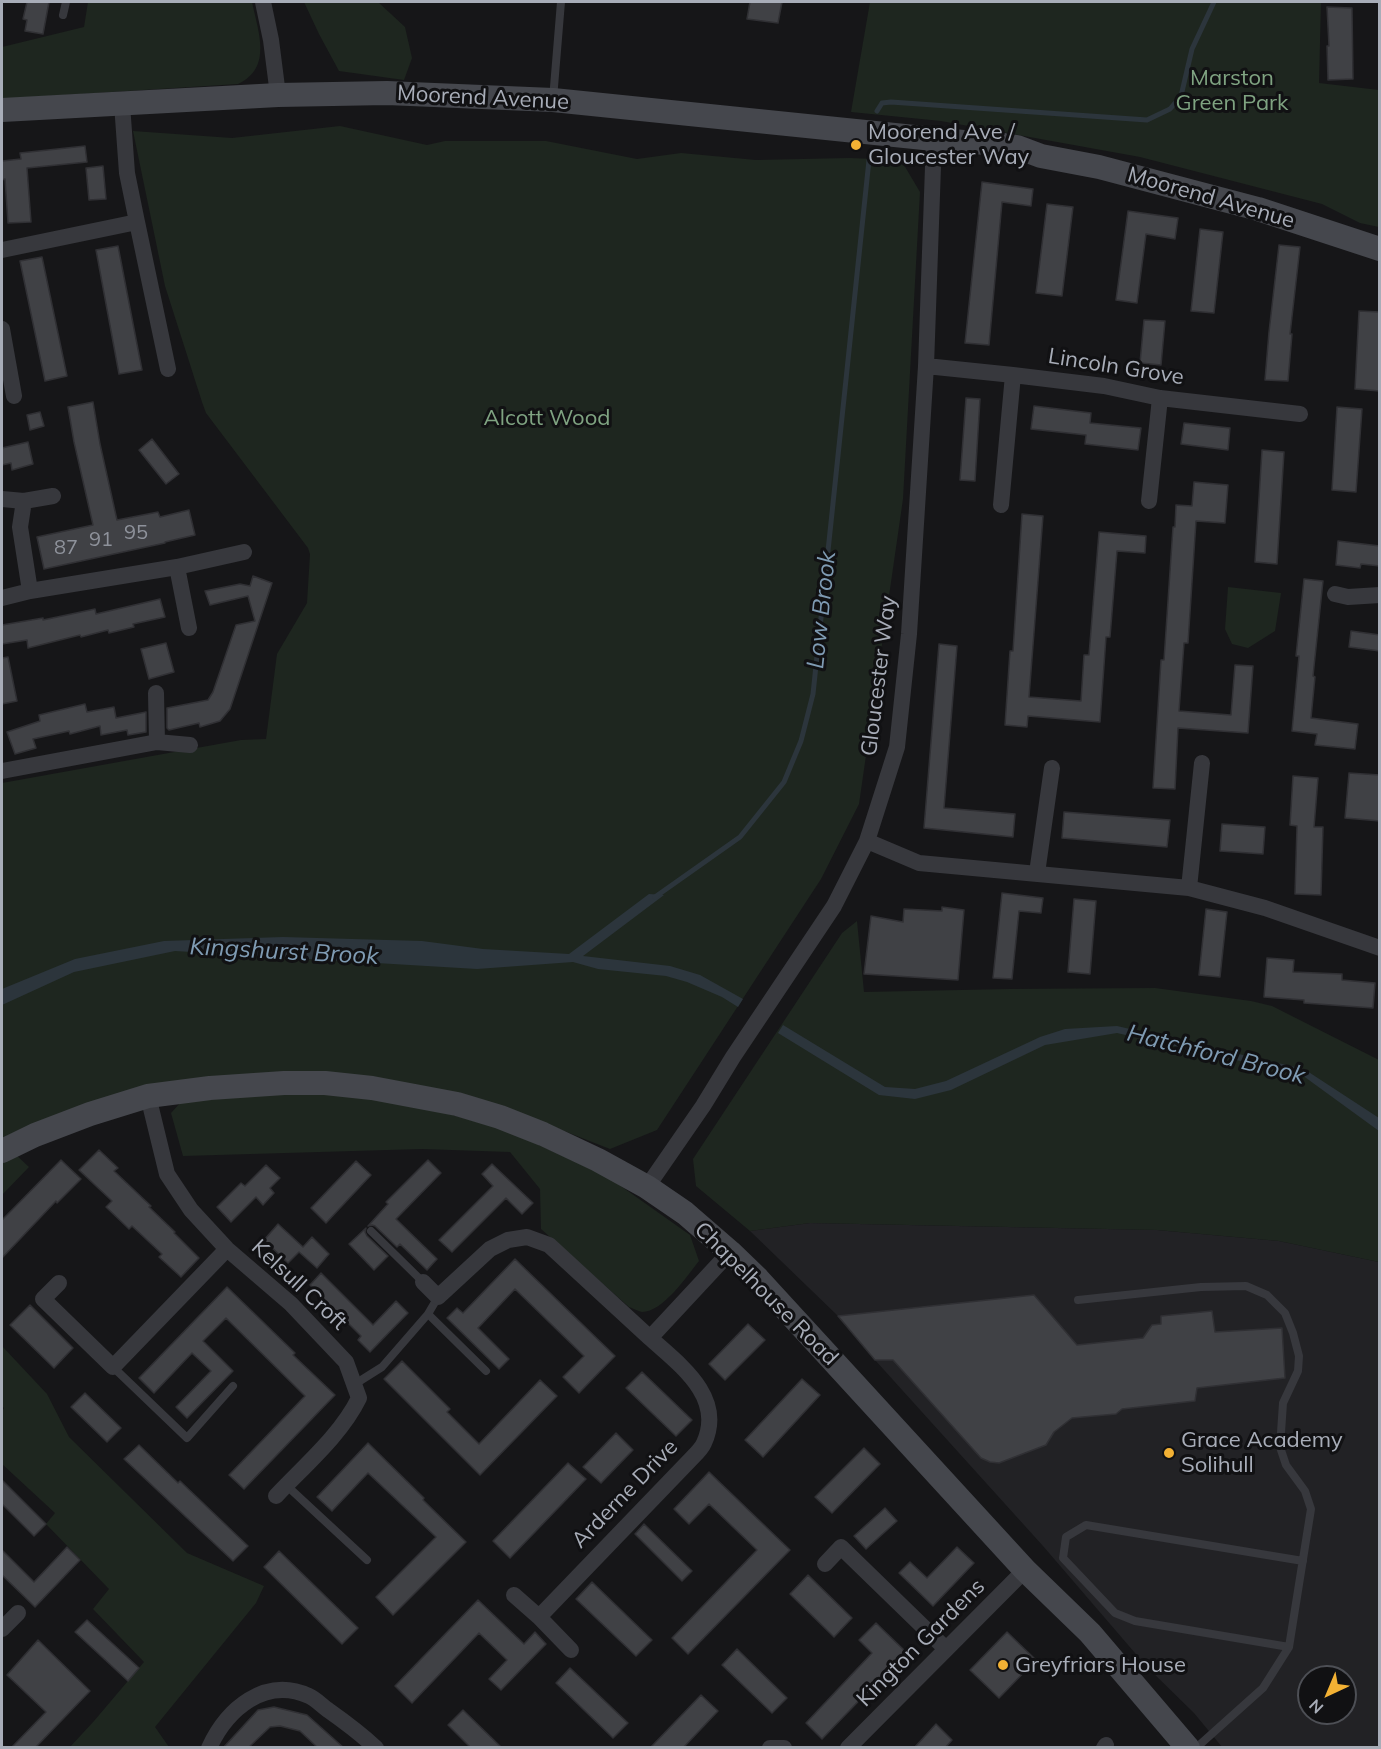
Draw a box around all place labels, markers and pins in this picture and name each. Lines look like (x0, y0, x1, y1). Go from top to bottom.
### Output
place label: Moorend Ave / Gloucester Way (868, 119, 1029, 170)
marker: Moorend Ave / Gloucester Way (849, 138, 863, 152)
place label: Grace Academy Solihull (1181, 1427, 1343, 1478)
marker: Grace Academy Solihull (1162, 1446, 1176, 1460)
place label: Greyfriars House (1015, 1652, 1186, 1678)
marker: Greyfriars House (996, 1658, 1010, 1672)

